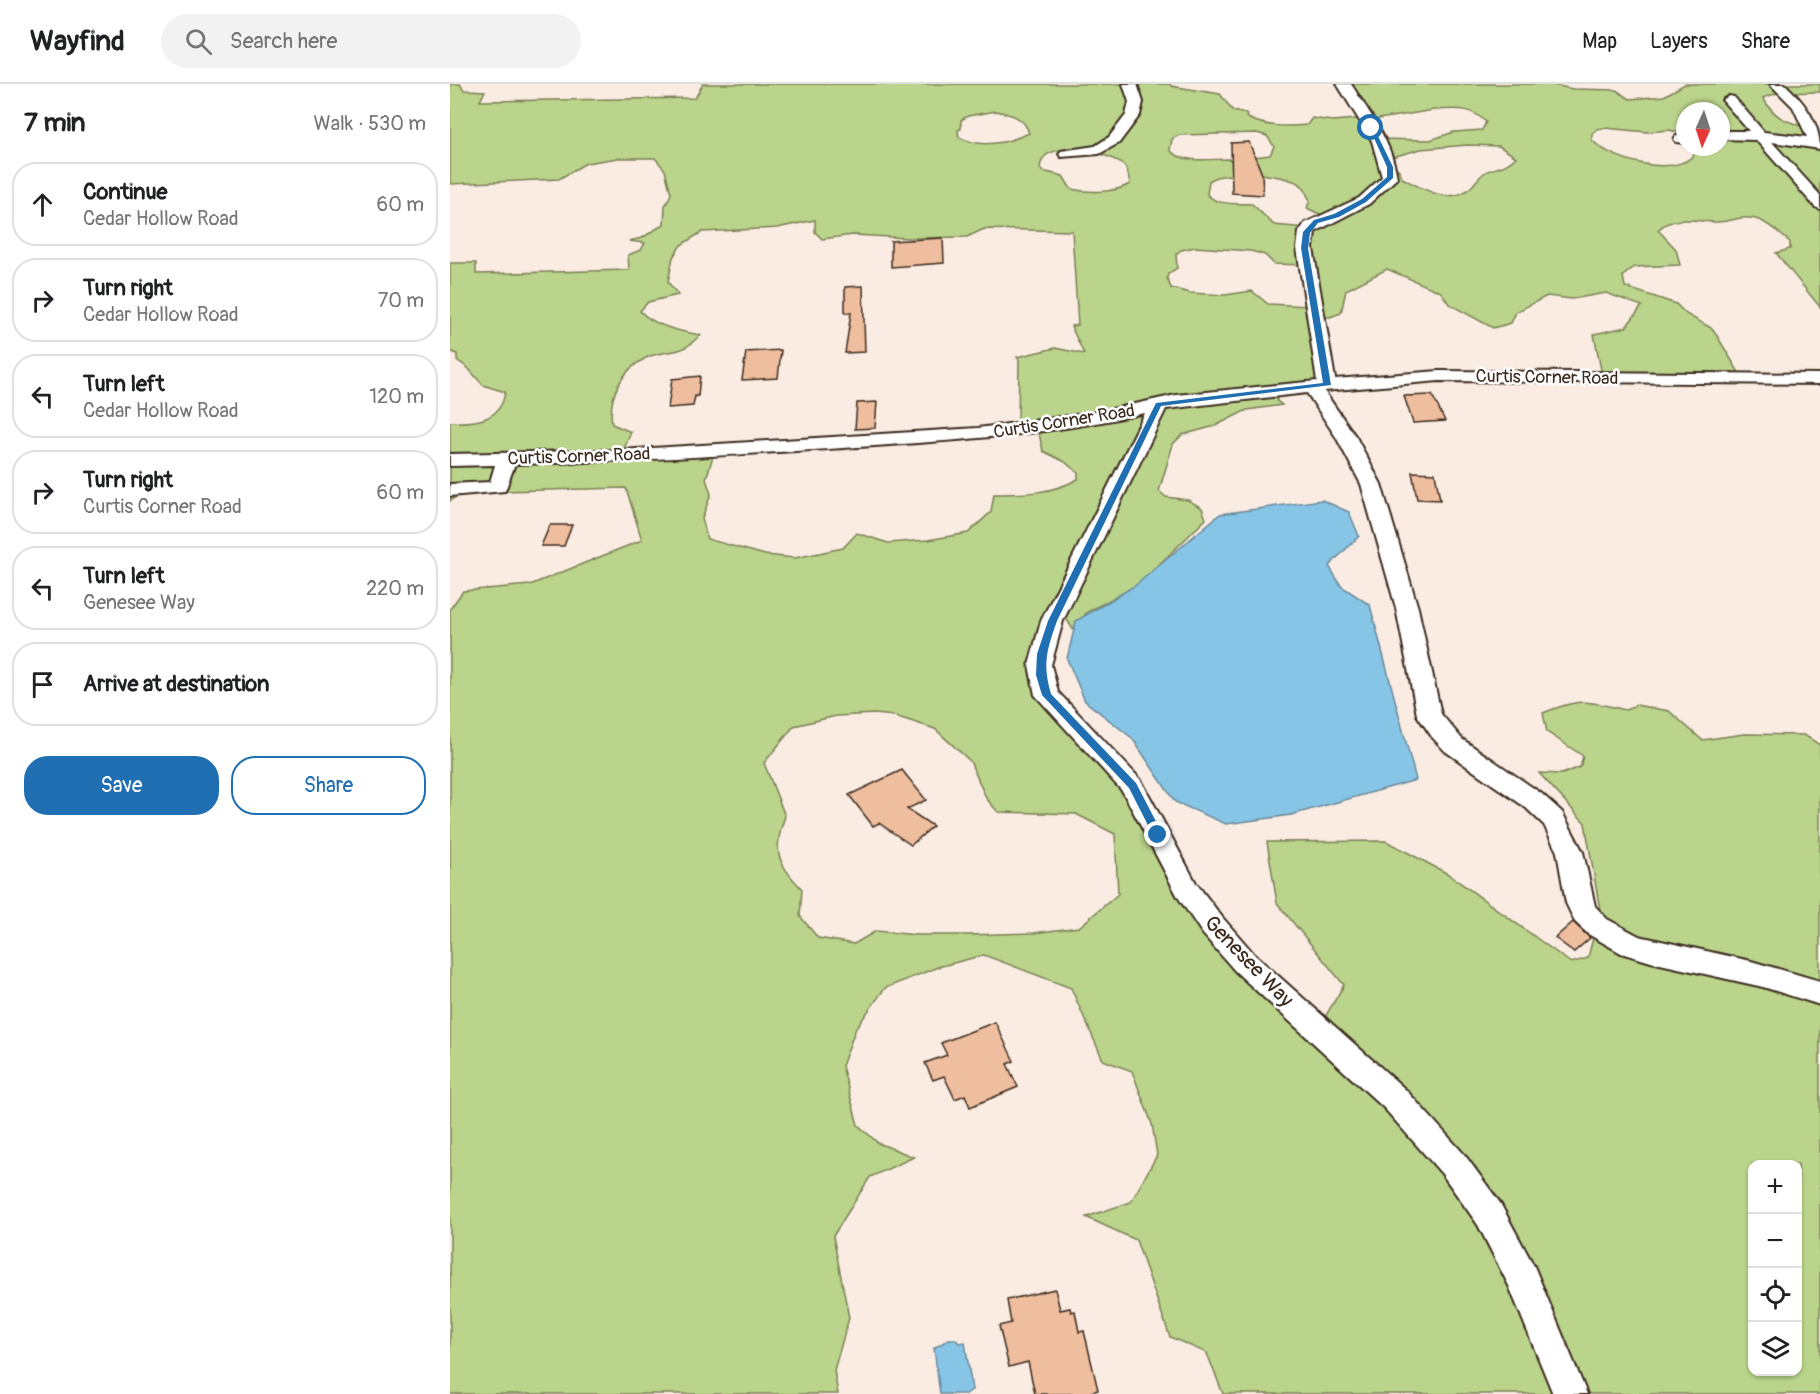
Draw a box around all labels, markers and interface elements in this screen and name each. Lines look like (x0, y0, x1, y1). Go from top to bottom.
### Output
search box (161, 14, 581, 68)
text: Wayfind (30, 24, 125, 59)
icon: search (182, 25, 215, 58)
text: Search here (230, 27, 337, 55)
text: Map (1582, 28, 1617, 55)
text: Layers (1650, 28, 1708, 55)
text: Share (1741, 28, 1790, 55)
north arrow (1676, 102, 1730, 156)
text: 7 min (24, 107, 86, 139)
text: Walk · 530 m (314, 111, 426, 136)
route start (1357, 114, 1383, 140)
text: Continue (83, 178, 167, 206)
icon: ahead (26, 188, 59, 221)
text: 60 m (377, 192, 424, 217)
text: Cedar Hollow Road (83, 206, 239, 231)
text: Turn right (83, 274, 173, 302)
icon: right (26, 284, 59, 317)
text: 70 m (378, 288, 424, 313)
text: Cedar Hollow Road (83, 302, 239, 327)
street label: Curtis Corner Road (1475, 365, 1619, 390)
text: Turn left (83, 370, 165, 398)
icon: left (26, 380, 59, 413)
text: 120 m (369, 384, 424, 409)
text: Cedar Hollow Road (83, 398, 239, 423)
street label: Curtis Corner Road (992, 399, 1136, 444)
street label: Curtis Corner Road (507, 443, 651, 470)
text: Turn right (83, 466, 173, 494)
icon: right (26, 476, 59, 509)
text: 60 m (377, 480, 424, 505)
text: Curtis Corner Road (83, 494, 242, 519)
text: Turn left (83, 562, 165, 590)
icon: left (26, 572, 59, 605)
text: 220 m (366, 576, 424, 601)
text: Genesee Way (83, 590, 195, 615)
icon: arrive (26, 668, 59, 701)
text: Arrive at destination (83, 670, 269, 698)
button: Save (24, 756, 219, 815)
button: Share (231, 756, 426, 815)
route end (1144, 821, 1170, 847)
street label: Genesee Way (1198, 910, 1299, 1013)
map controls (1748, 1160, 1802, 1376)
button: + (1748, 1160, 1802, 1214)
button: − (1748, 1214, 1802, 1268)
button: locate (1748, 1268, 1802, 1322)
button: layers (1748, 1322, 1802, 1376)

